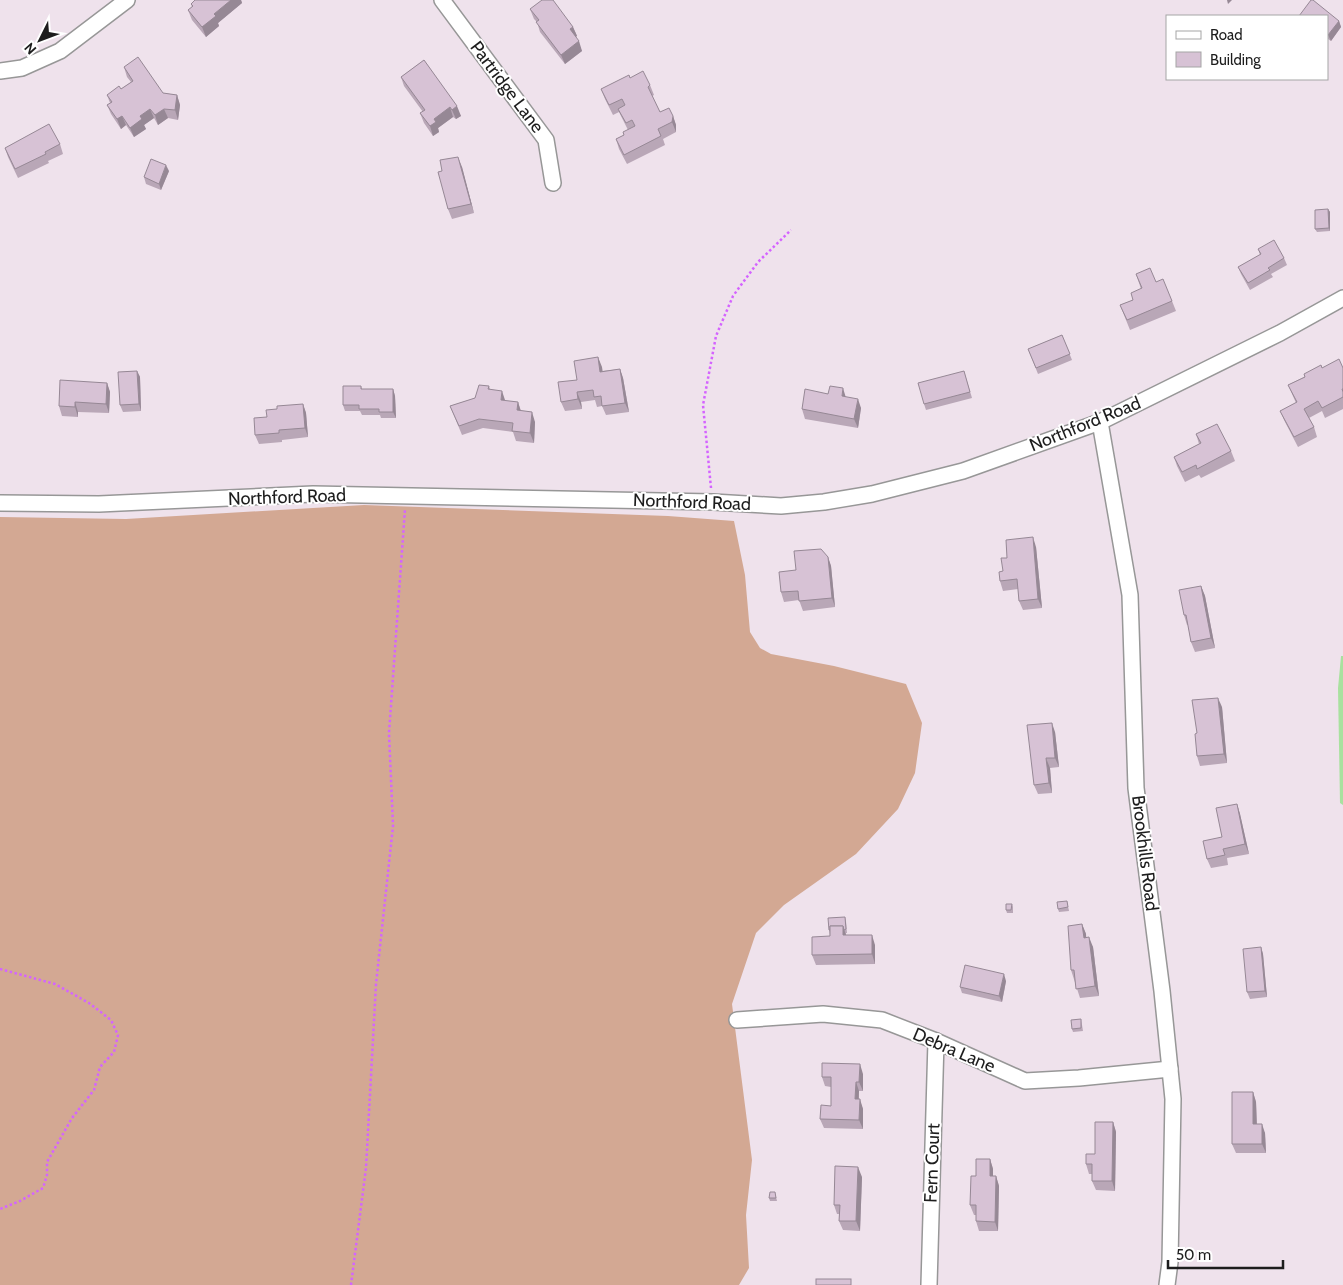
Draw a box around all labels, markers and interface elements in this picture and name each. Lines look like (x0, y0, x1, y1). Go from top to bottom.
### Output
north arrow (15, 15, 65, 65)
legend (1166, 15, 1328, 80)
text: Road (1210, 26, 1243, 44)
street label: Partridge Lane (465, 37, 549, 137)
text: N (20, 39, 40, 58)
text: Building (1210, 51, 1261, 69)
street label: Northford Road (1026, 392, 1144, 456)
street label: Northford Road (228, 484, 346, 510)
street label: Northford Road (633, 489, 751, 515)
street label: Brookhills Road (1127, 794, 1163, 912)
street label: Debra Lane (909, 1023, 999, 1077)
street label: Fern Court (920, 1123, 944, 1203)
scale bar (1168, 1238, 1283, 1270)
text: 50 m (1176, 1246, 1211, 1264)

